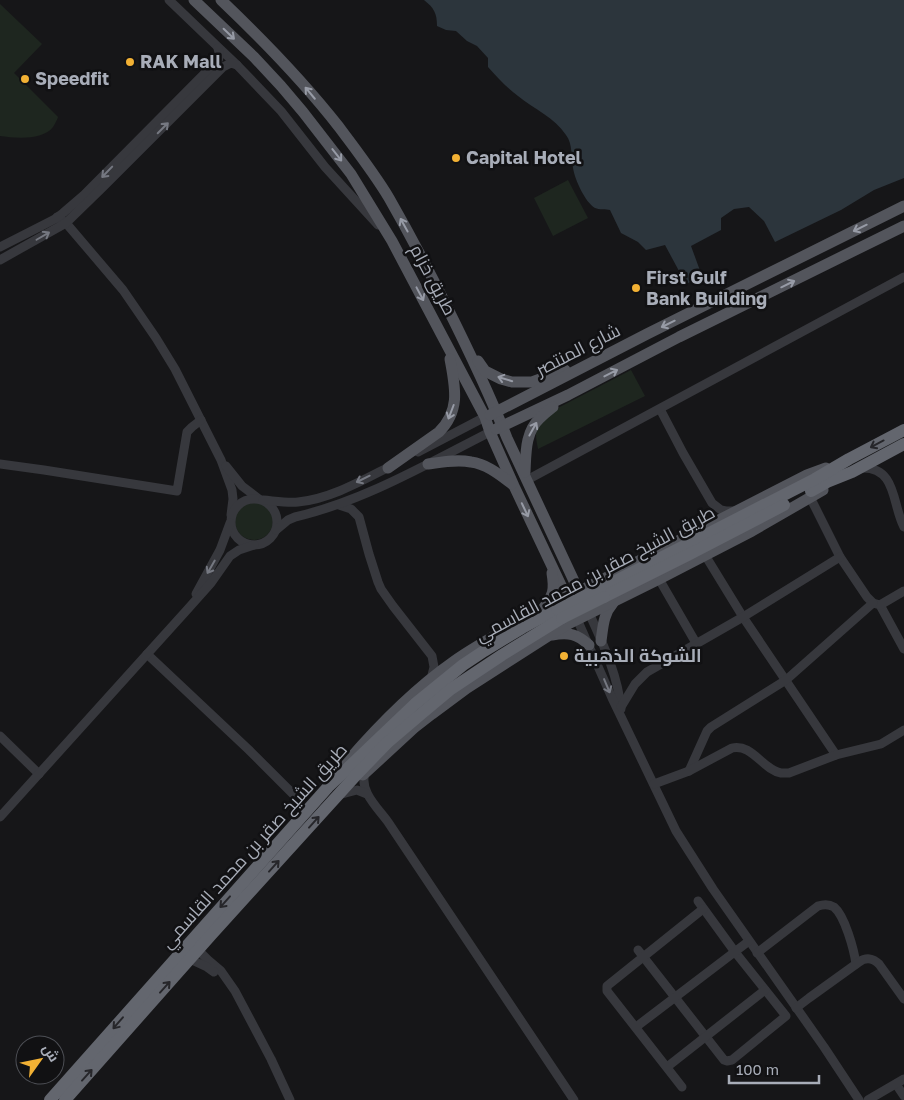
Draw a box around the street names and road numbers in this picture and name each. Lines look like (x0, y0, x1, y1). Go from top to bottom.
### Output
street label: طريق خزام (404, 240, 462, 320)
street label: شارع المنتصر (531, 318, 624, 382)
street label: طريق الشيخ صقر بن محمد القاسمي (471, 500, 720, 649)
street label: طريق الشيخ صقر بن محمد القاسمي (155, 738, 354, 955)

